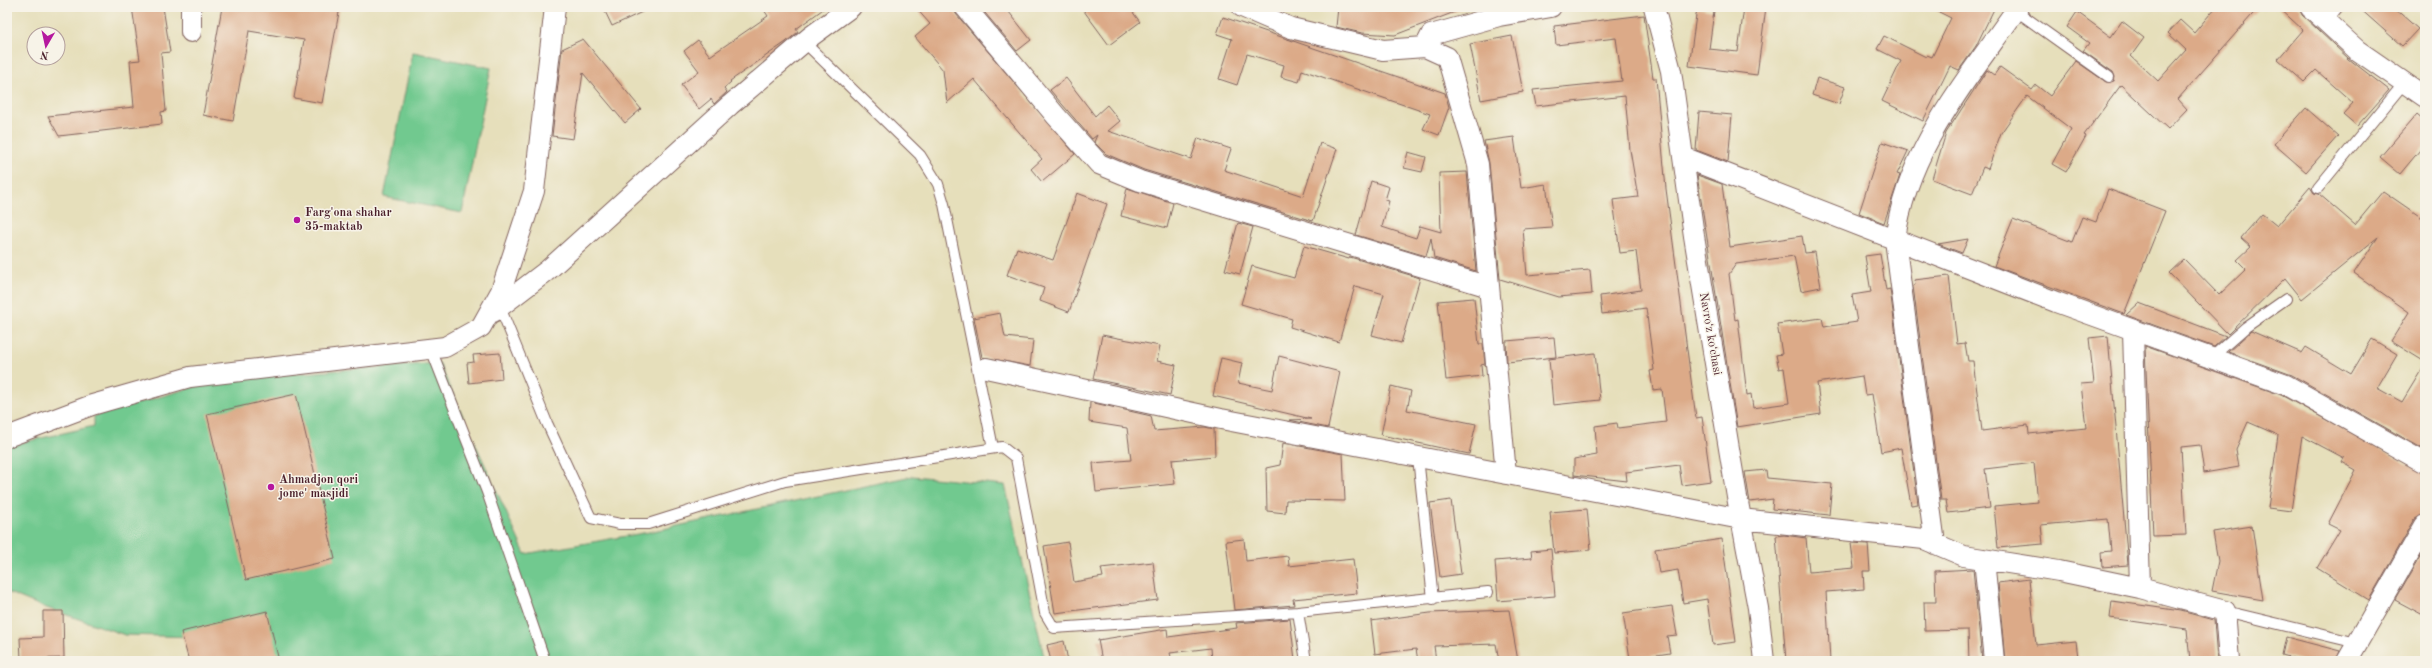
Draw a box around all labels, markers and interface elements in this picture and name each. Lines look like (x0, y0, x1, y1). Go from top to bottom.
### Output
north arrow (26, 26, 66, 66)
text: N (39, 48, 50, 60)
place label: Farg'ona shahar 35-maktab (305, 207, 392, 233)
marker: Farg'ona shahar 35-maktab (292, 215, 302, 225)
street label: Navroʻz koʻchasi (1697, 292, 1724, 376)
place label: Ahmadjon qori jome' masjidi (278, 474, 358, 500)
marker: Ahmadjon qori jome' masjidi (266, 482, 276, 492)

